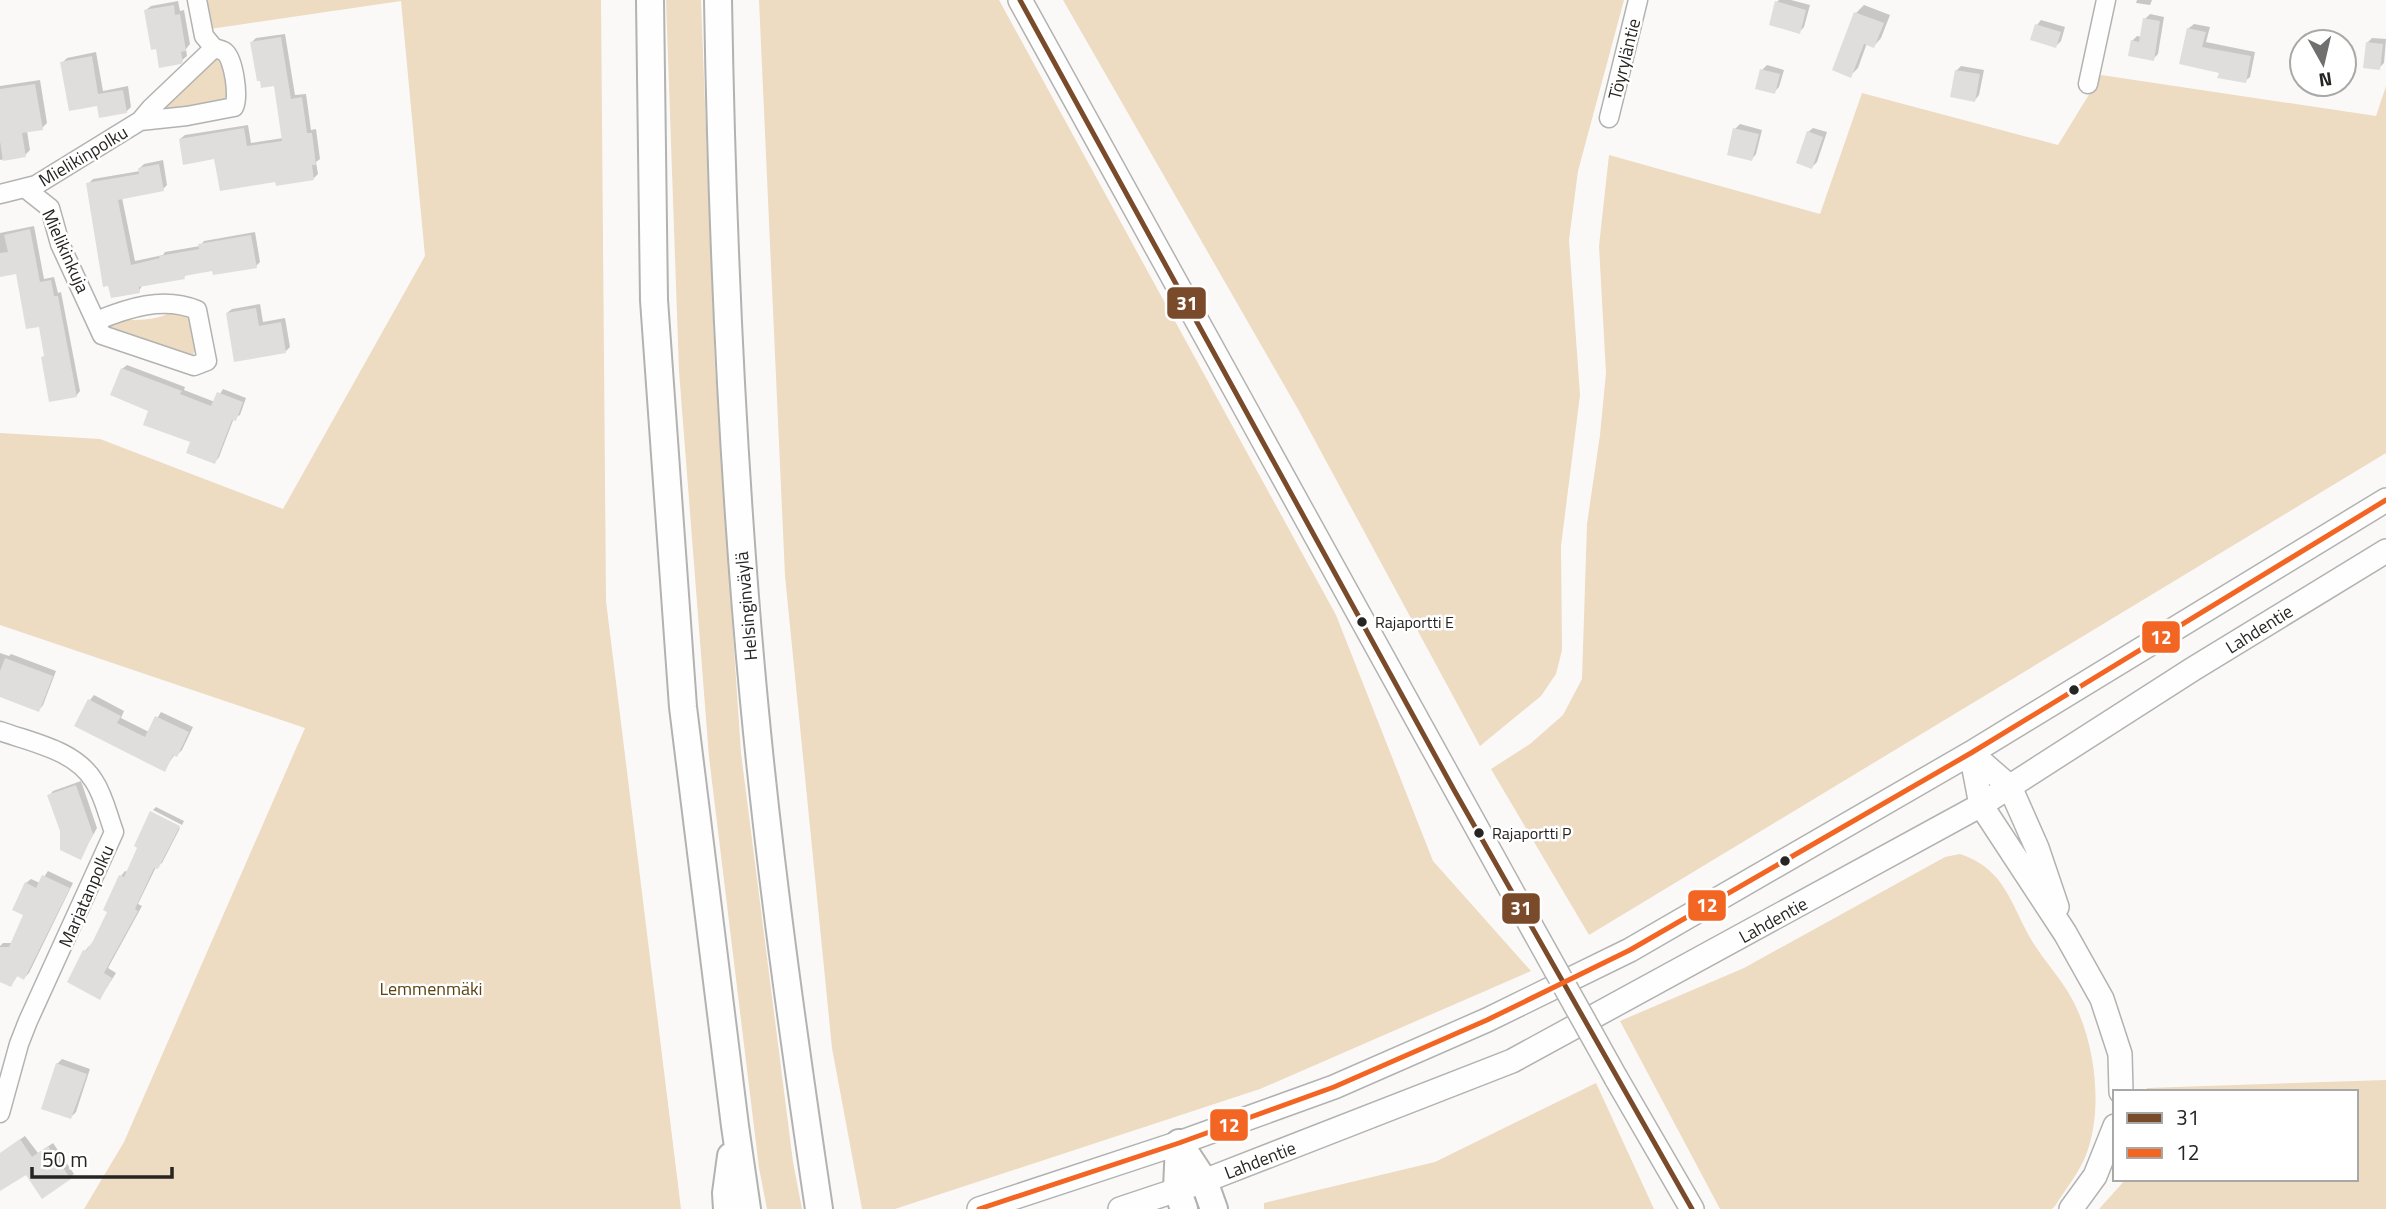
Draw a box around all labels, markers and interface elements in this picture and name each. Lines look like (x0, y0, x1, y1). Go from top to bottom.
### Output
street label: Töyryläntie (1601, 16, 1647, 102)
north arrow (2288, 28, 2358, 98)
text: N (2317, 65, 2334, 96)
street label: Mielikinpolku (33, 119, 133, 193)
street label: Mielikinkuja (35, 205, 97, 297)
line badge: 31 (1166, 286, 1207, 320)
text: 31 (1176, 288, 1198, 317)
street label: Helsinginväylä (728, 550, 764, 662)
street label: Lahdentie (2220, 598, 2298, 660)
place label: Rajaportti E (1375, 610, 1454, 634)
marker: Rajaportti E (1355, 615, 1369, 629)
line badge: 12 (2141, 620, 2181, 654)
text: 12 (2150, 622, 2172, 651)
unlabelled marker (2067, 683, 2081, 697)
place label: Rajaportti P (1492, 821, 1572, 845)
marker: Rajaportti P (1472, 826, 1486, 840)
street label: Marjatanpolku (51, 840, 121, 952)
unlabelled marker (1778, 854, 1792, 868)
line badge: 12 (1687, 889, 1727, 922)
text: 12 (1696, 890, 1718, 919)
street label: Lahdentie (1734, 890, 1812, 950)
line badge: 31 (1501, 892, 1541, 925)
text: 31 (1510, 893, 1532, 922)
park label: Lemmenmäki (379, 975, 483, 1002)
legend (2113, 1090, 2358, 1181)
text: 31 (2176, 1101, 2200, 1133)
line badge: 12 (1209, 1108, 1249, 1142)
text: 12 (1218, 1110, 1240, 1139)
street label: Lahdentie (1220, 1134, 1300, 1186)
scale bar (32, 1136, 172, 1180)
text: 12 (2176, 1136, 2200, 1168)
text: 50 m (42, 1143, 88, 1175)

